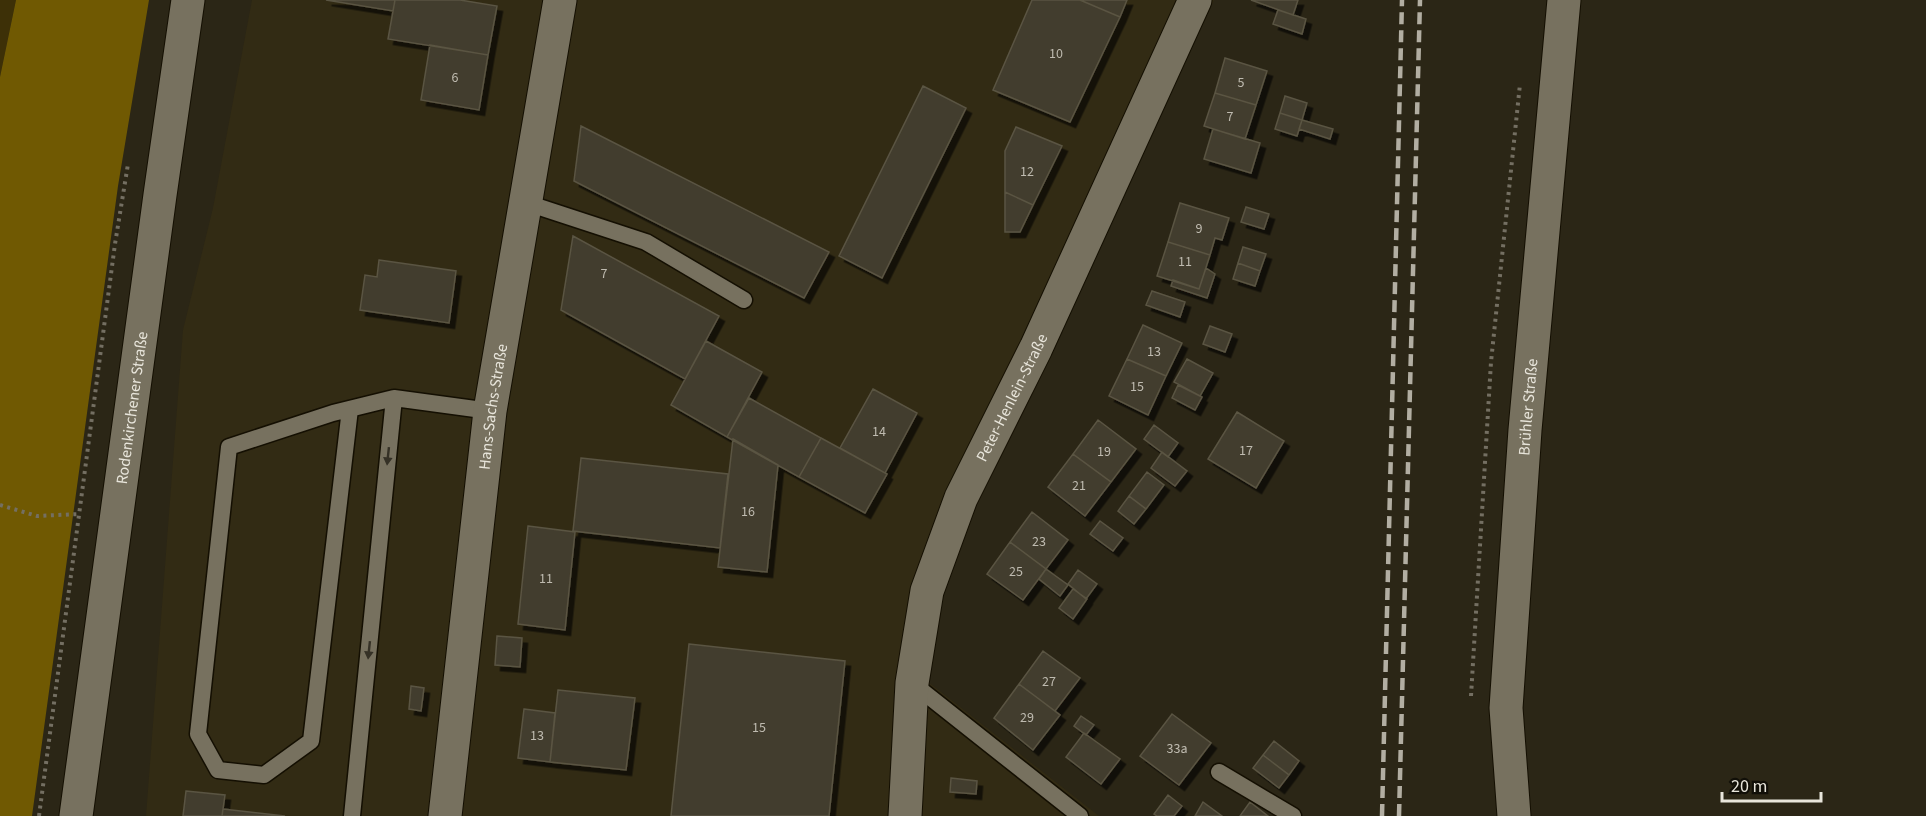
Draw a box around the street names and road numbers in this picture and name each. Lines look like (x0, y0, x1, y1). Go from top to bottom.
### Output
street label: Rodenkirchener Straße (111, 330, 153, 486)
street label: Peter-Henlein-Straße (971, 330, 1053, 465)
street label: Hans-Sachs-Straße (474, 342, 513, 471)
street label: Brühler Straße (1513, 358, 1543, 456)

